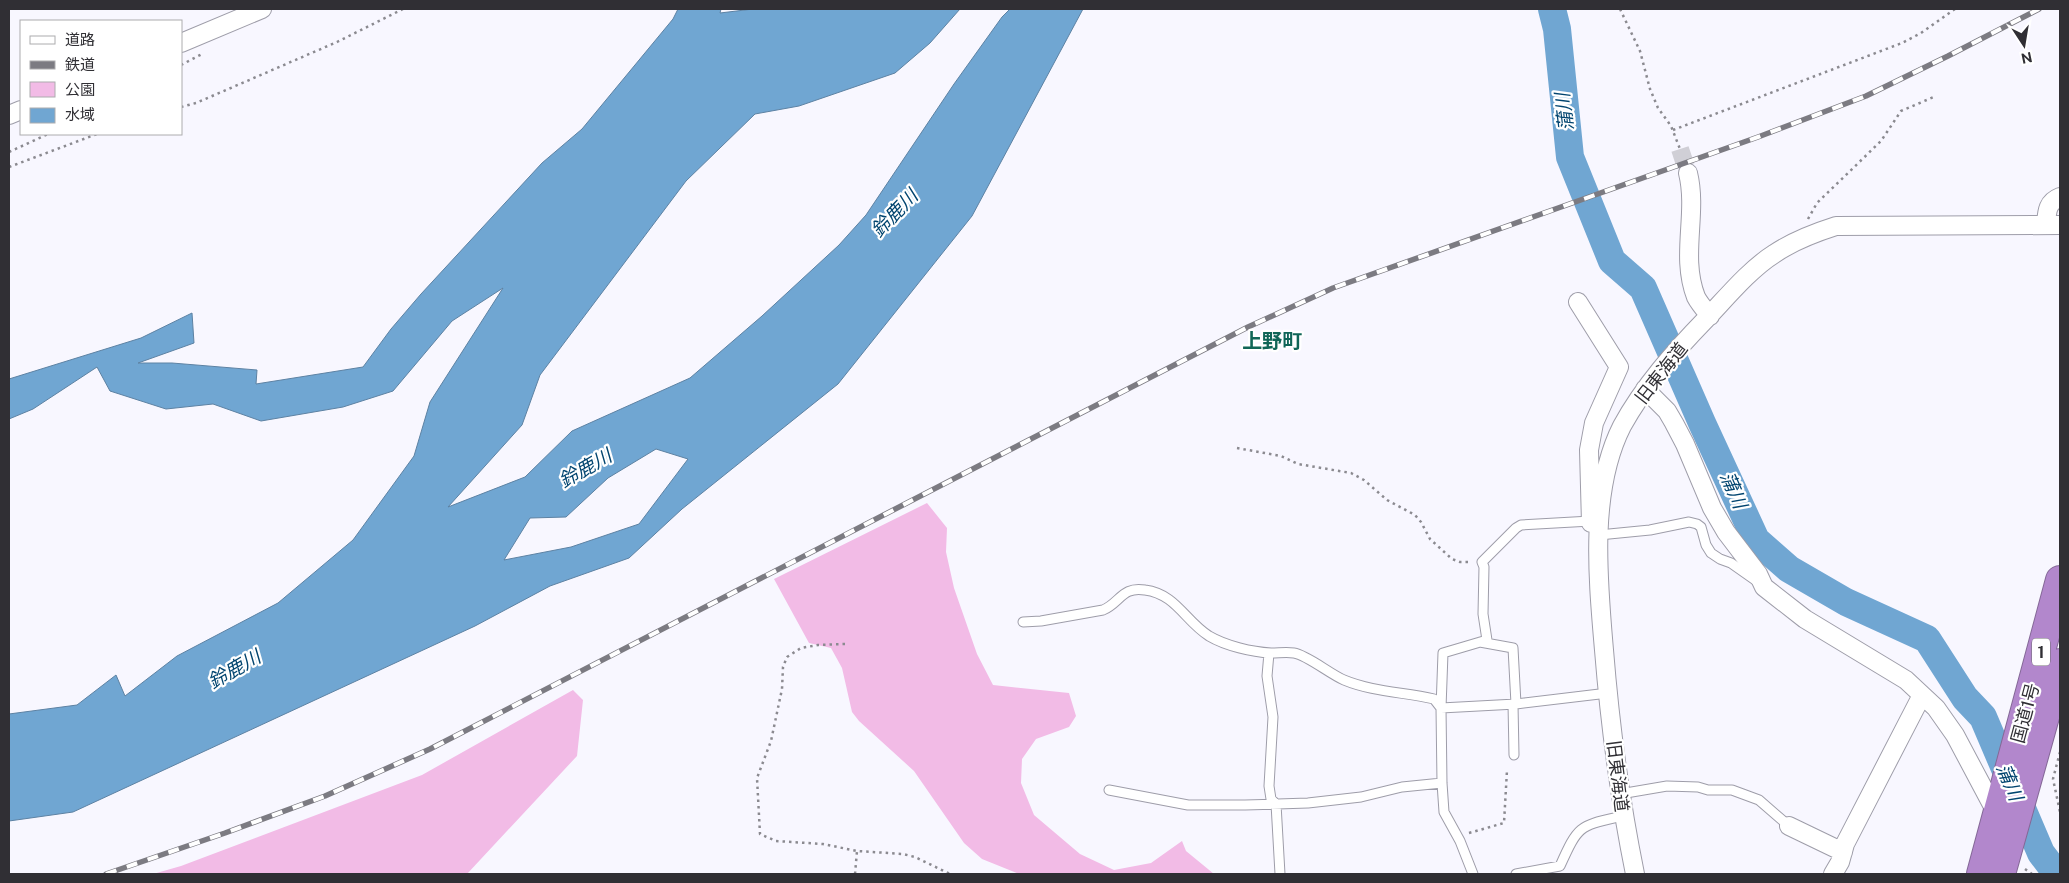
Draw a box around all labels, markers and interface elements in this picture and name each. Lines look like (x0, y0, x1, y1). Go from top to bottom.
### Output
legend (20, 20, 182, 135)
north arrow (1999, 20, 2049, 70)
text: 道路 (65, 31, 95, 48)
text: N (2020, 49, 2034, 67)
text: 鉄道 (65, 56, 95, 73)
text: 公園 (65, 81, 95, 98)
water label: 蒲川 (1551, 90, 1577, 132)
text: 水域 (65, 106, 95, 123)
water label: 鈴鹿川 (866, 183, 923, 241)
district label: 上野町 (1242, 329, 1302, 353)
street label: 旧東海道 (1631, 338, 1691, 408)
water label: 鈴鹿川 (555, 443, 617, 492)
water label: 蒲川 (1716, 468, 1753, 514)
road number: 1 (2032, 638, 2050, 666)
water label: 鈴鹿川 (204, 644, 266, 693)
street label: 国道1号 (2007, 681, 2043, 745)
street label: 旧東海道 (1603, 739, 1633, 813)
water label: 蒲川 (1992, 760, 2028, 806)

